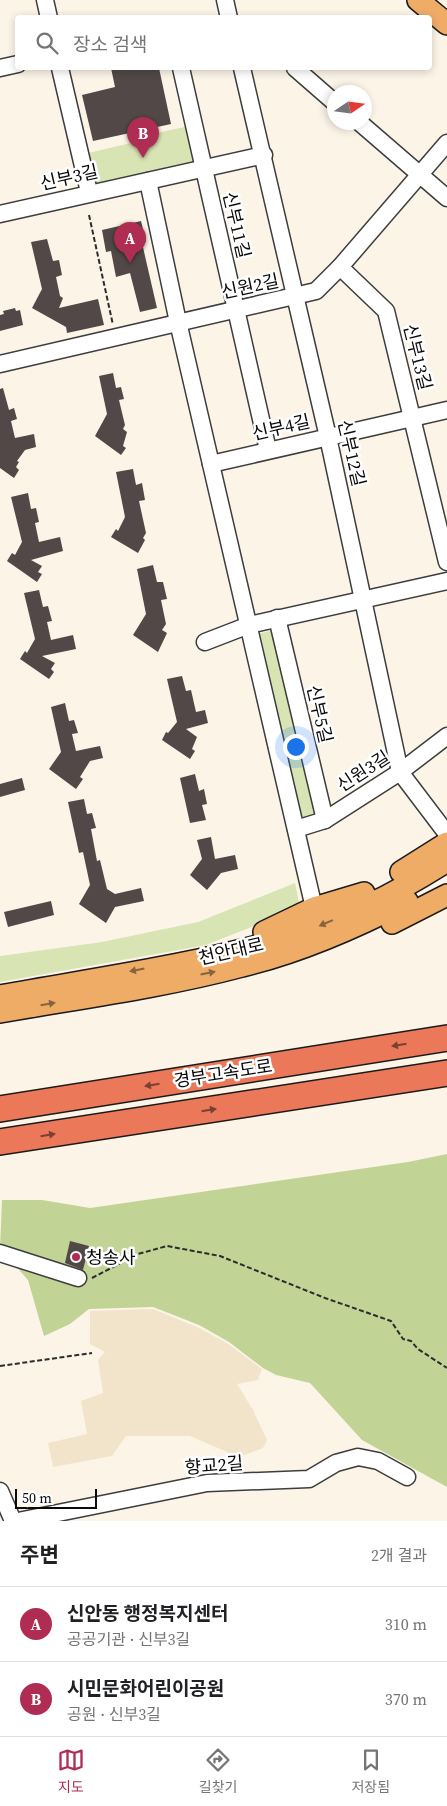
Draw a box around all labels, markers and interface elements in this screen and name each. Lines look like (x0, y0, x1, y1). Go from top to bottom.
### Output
search box (15, 15, 432, 70)
icon: search (33, 29, 61, 57)
text: 장소 검색 (73, 31, 147, 57)
north arrow (327, 85, 372, 130)
pin: B (127, 117, 159, 158)
street label: 신부3길 (38, 158, 100, 196)
street label: 신부11길 (217, 189, 257, 261)
pin: A (114, 222, 146, 263)
street label: 신원2길 (219, 268, 281, 304)
street label: 신부13길 (398, 321, 438, 393)
street label: 신부4길 (250, 408, 312, 446)
street label: 신부12길 (332, 417, 372, 489)
street label: 신부5길 (301, 683, 339, 745)
your location (283, 734, 309, 760)
street label: 신원3길 (332, 745, 394, 797)
one-way arrow (318, 919, 333, 927)
street label: 천안대로 (196, 931, 266, 971)
one-way arrow (128, 967, 144, 975)
one-way arrow (200, 969, 216, 977)
one-way arrow (40, 999, 56, 1007)
one-way arrow (390, 1042, 406, 1050)
street label: 경부고속도로 (172, 1053, 274, 1093)
one-way arrow (144, 1081, 160, 1089)
one-way arrow (201, 1106, 217, 1114)
one-way arrow (41, 1131, 57, 1139)
place label: 청송사 (86, 1245, 136, 1270)
marker: 청송사 (70, 1251, 82, 1263)
street label: 향교2길 (184, 1450, 244, 1480)
scale bar (15, 1486, 98, 1509)
text: 50 m (22, 1488, 52, 1508)
text: 주변 (20, 1540, 59, 1569)
text: 2개 결과 (371, 1544, 427, 1566)
text: 신안동 행정복지센터 (67, 1600, 228, 1626)
text: A (31, 1613, 41, 1635)
text: 310 m (385, 1613, 427, 1635)
text: 공공기관 · 신부3길 (67, 1628, 190, 1650)
text: 시민문화어린이공원 (67, 1675, 224, 1701)
text: B (31, 1688, 41, 1710)
text: 370 m (385, 1688, 427, 1710)
text: 공원 · 신부3길 (67, 1703, 161, 1725)
tab: 지도 (57, 1746, 85, 1797)
tab: 길찾기 (199, 1746, 238, 1797)
tab: 저장됨 (351, 1746, 390, 1797)

